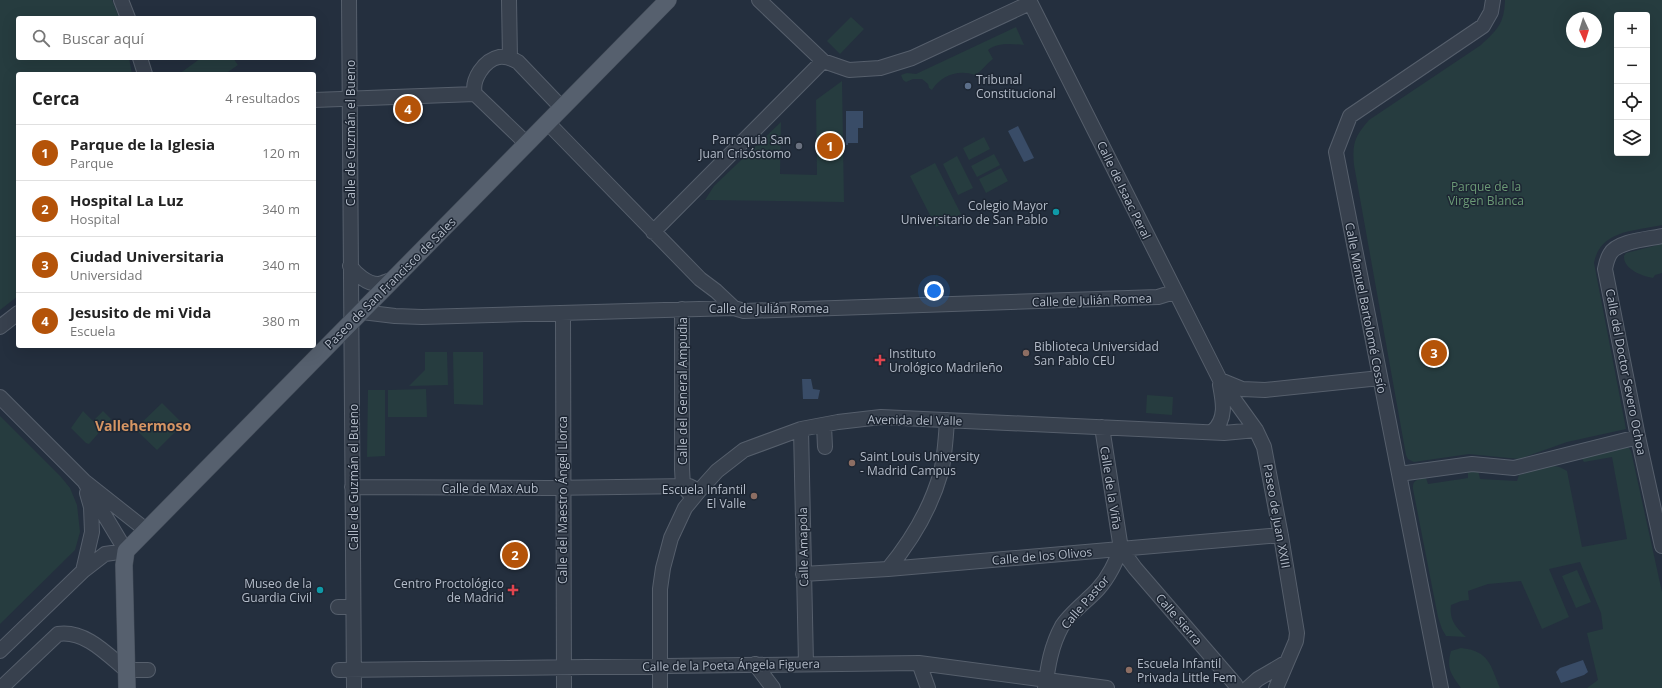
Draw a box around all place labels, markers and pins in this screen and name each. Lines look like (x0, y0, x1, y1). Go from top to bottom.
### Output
place label: Tribunal Constitucional (976, 71, 1056, 102)
marker: Tribunal Constitucional (963, 81, 973, 91)
pin: 4 (395, 94, 421, 124)
place label: Parroquia San Juan Crisóstomo (698, 131, 791, 162)
pin: 1 (817, 131, 843, 161)
marker: Parroquia San Juan Crisóstomo (794, 141, 804, 151)
place label: Colegio Mayor Universitario de San Pablo (901, 197, 1048, 228)
marker: Colegio Mayor Universitario de San Pablo (1051, 207, 1061, 217)
place label: Biblioteca Universidad San Pablo CEU (1034, 338, 1159, 369)
pin: 3 (1421, 338, 1447, 368)
place label: Instituto Urológico Madrileño (889, 345, 1003, 376)
marker: Biblioteca Universidad San Pablo CEU (1021, 348, 1031, 358)
marker: Instituto Urológico Madrileño (874, 354, 886, 366)
place label: Saint Louis University - Madrid Campus (860, 448, 981, 479)
marker: Saint Louis University - Madrid Campus (847, 458, 857, 468)
place label: Escuela Infantil El Valle (662, 481, 746, 512)
marker: Escuela Infantil El Valle (749, 491, 759, 501)
pin: 2 (502, 540, 528, 570)
place label: Museo de la Guardia Civil (242, 575, 312, 606)
place label: Centro Proctológico de Madrid (393, 575, 504, 606)
marker: Centro Proctológico de Madrid (507, 584, 519, 596)
marker: Museo de la Guardia Civil (315, 585, 325, 595)
place label: Escuela Infantil Privada Little Fem (1137, 655, 1237, 686)
marker: Escuela Infantil Privada Little Fem (1124, 665, 1134, 675)

